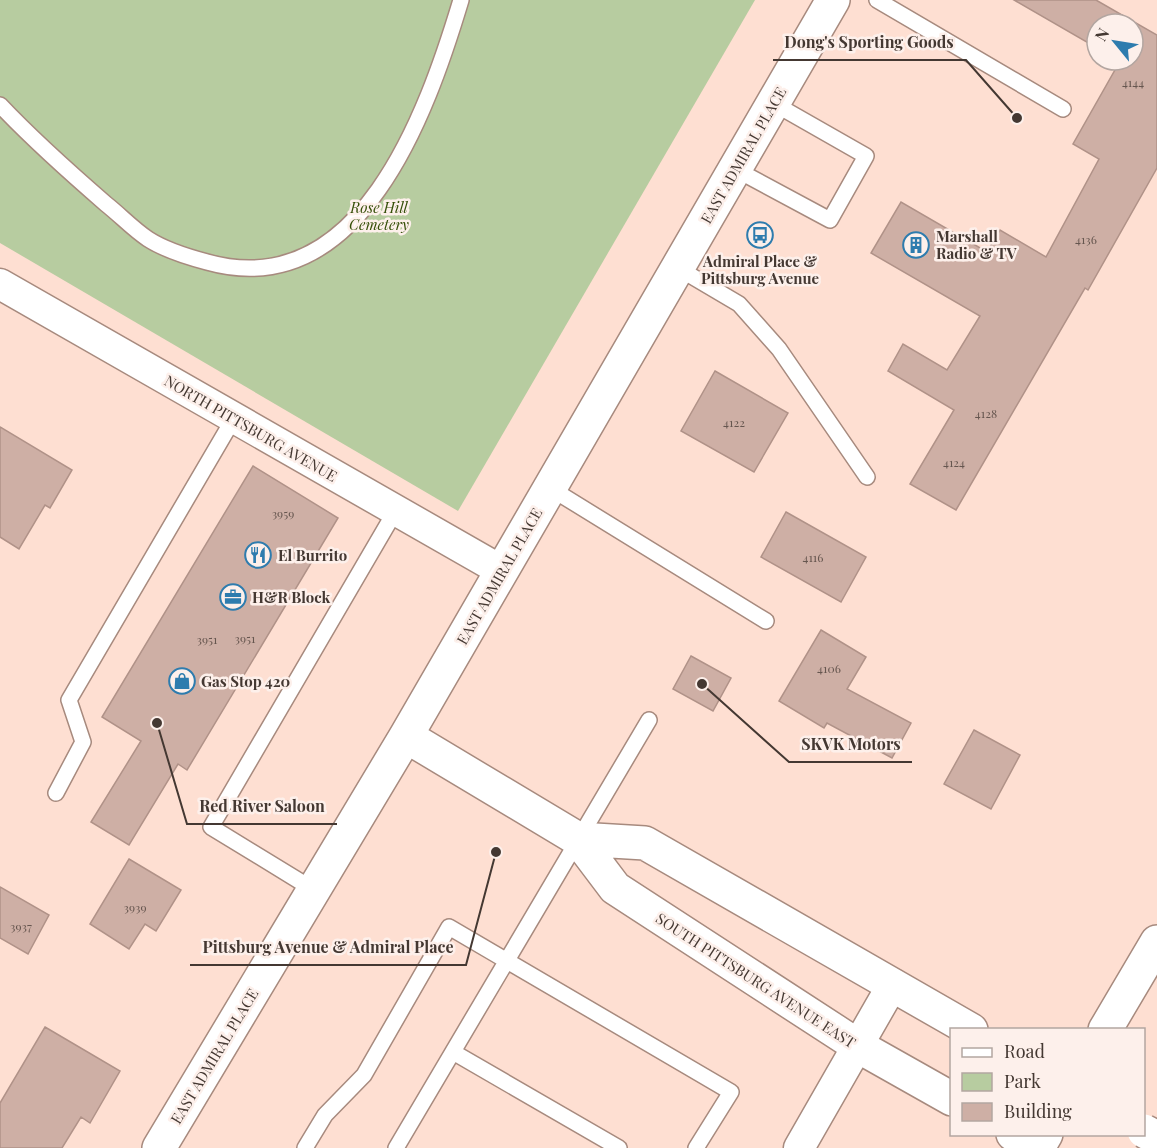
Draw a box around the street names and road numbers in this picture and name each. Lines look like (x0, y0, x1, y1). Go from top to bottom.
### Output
street label: EAST ADMIRAL PLACE (696, 83, 790, 227)
street label: NORTH PITTSBURG AVENUE (161, 370, 341, 486)
street label: EAST ADMIRAL PLACE (452, 504, 546, 648)
street label: SOUTH PITTSBURG AVENUE EAST (652, 908, 860, 1052)
street label: EAST ADMIRAL PLACE (166, 985, 262, 1127)

